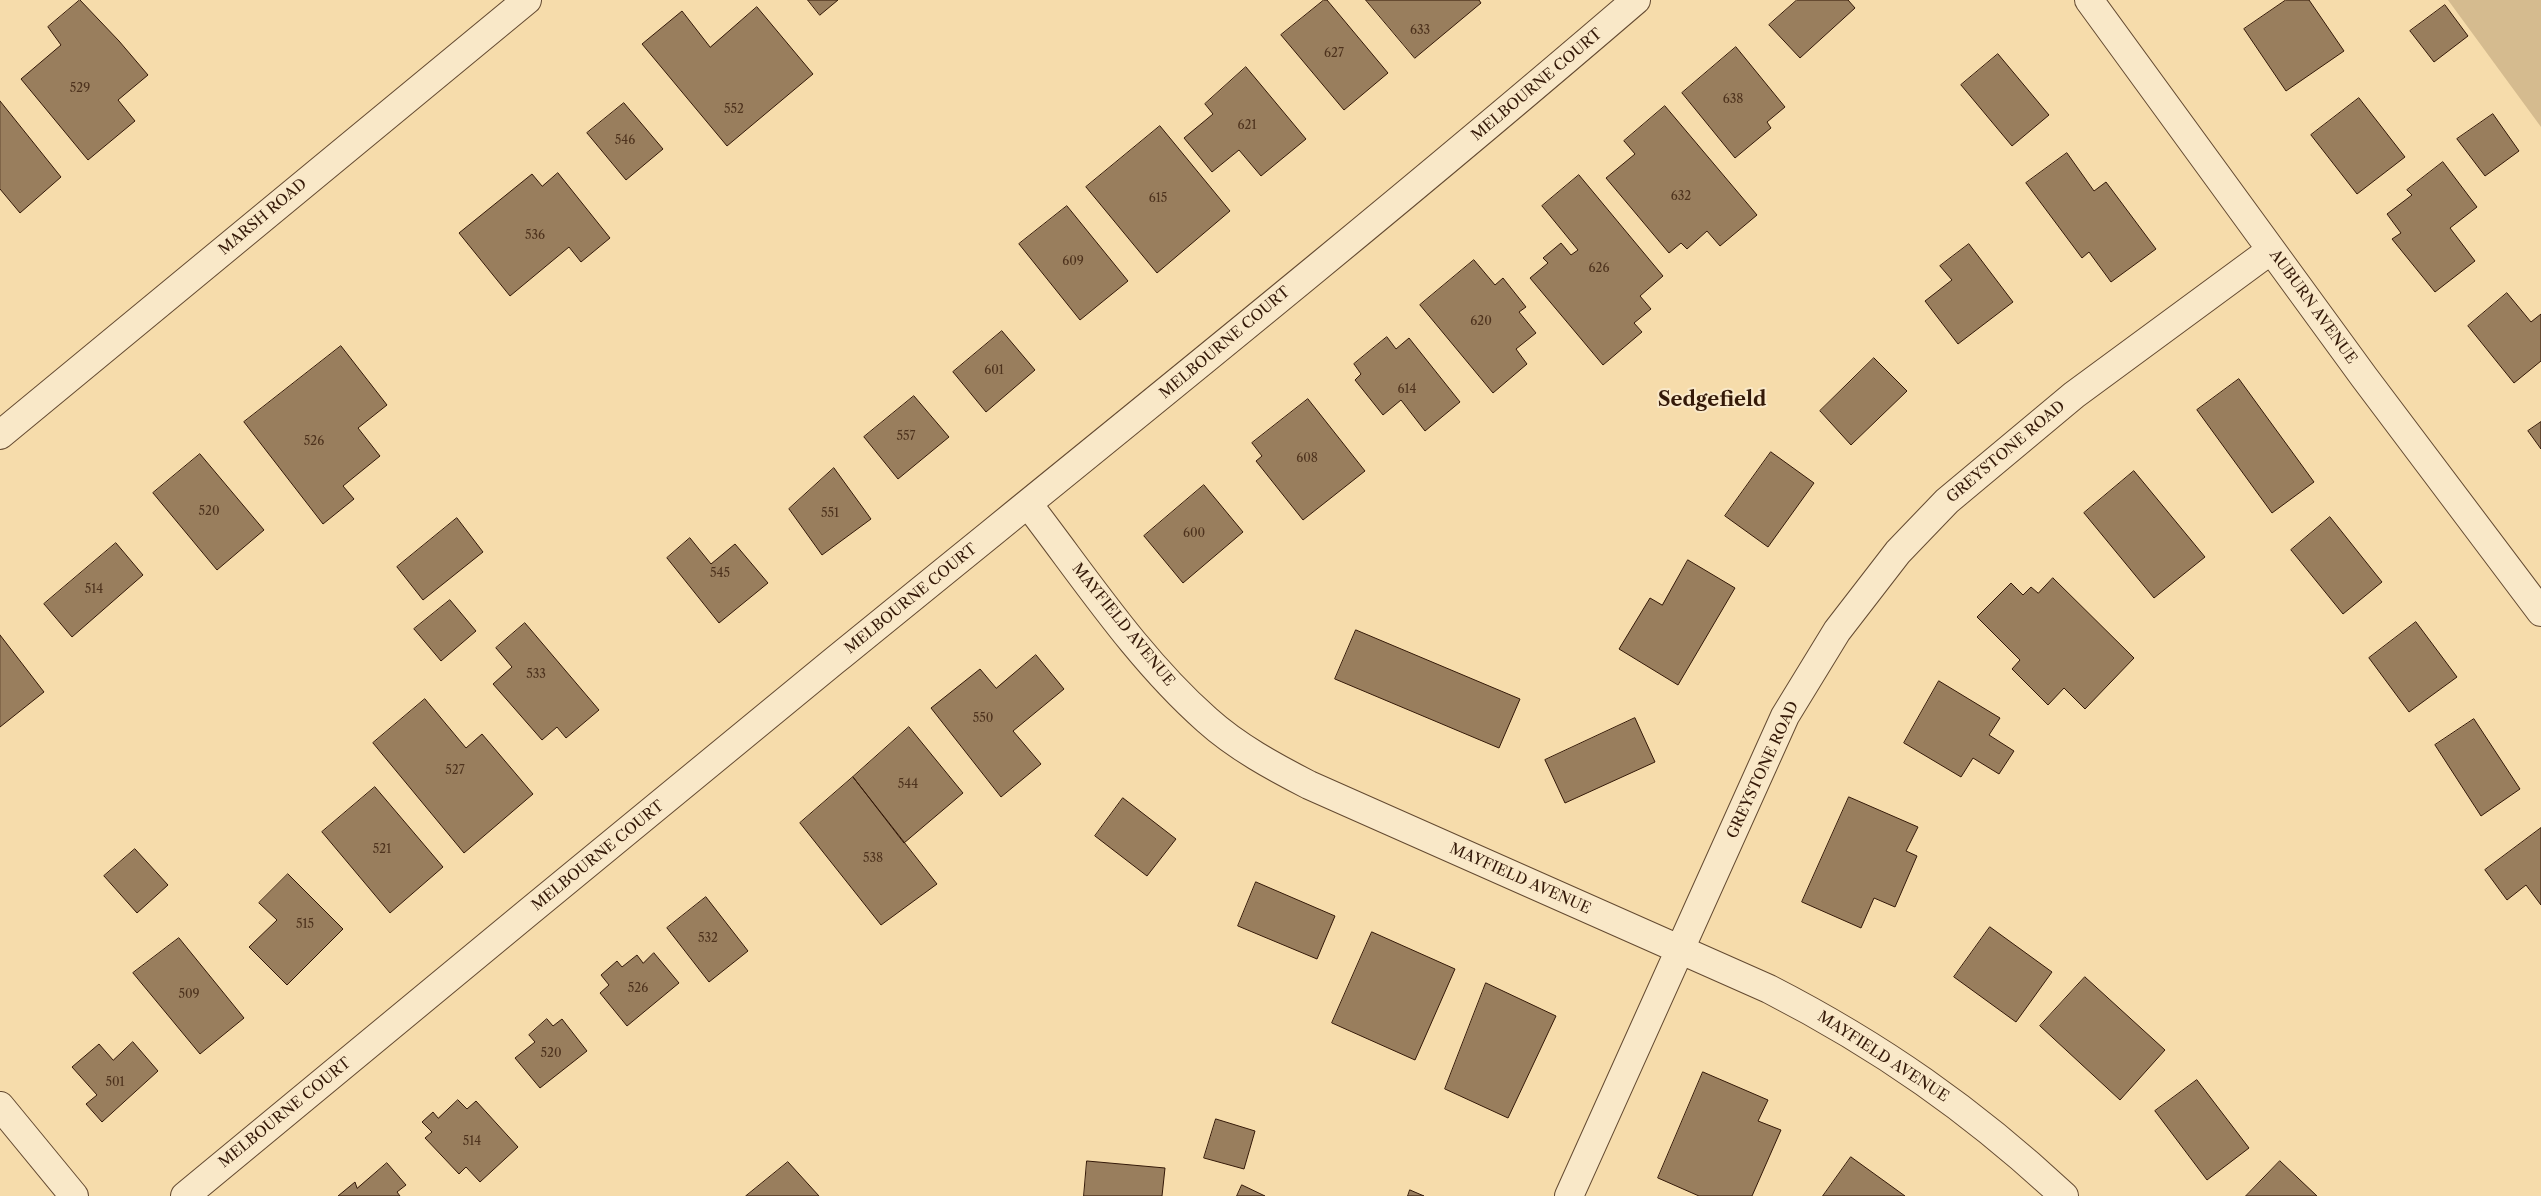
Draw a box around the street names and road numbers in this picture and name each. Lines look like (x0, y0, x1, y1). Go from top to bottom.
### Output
street label: MELBOURNE COURT (1468, 25, 1606, 145)
street label: MARSH ROAD (215, 175, 311, 259)
street label: AUBURN AVENUE (2266, 246, 2360, 368)
street label: MELBOURNE COURT (1156, 283, 1294, 403)
street label: GREYSTONE ROAD (1943, 397, 2069, 507)
street label: MELBOURNE COURT (841, 540, 981, 658)
street label: MAYFIELD AVENUE (1068, 560, 1178, 690)
street label: GREYSTONE ROAD (1723, 699, 1803, 841)
street label: MELBOURNE COURT (528, 797, 668, 915)
street label: MAYFIELD AVENUE (1447, 840, 1593, 918)
street label: MAYFIELD AVENUE (1814, 1008, 1952, 1106)
street label: MELBOURNE COURT (215, 1054, 355, 1172)

